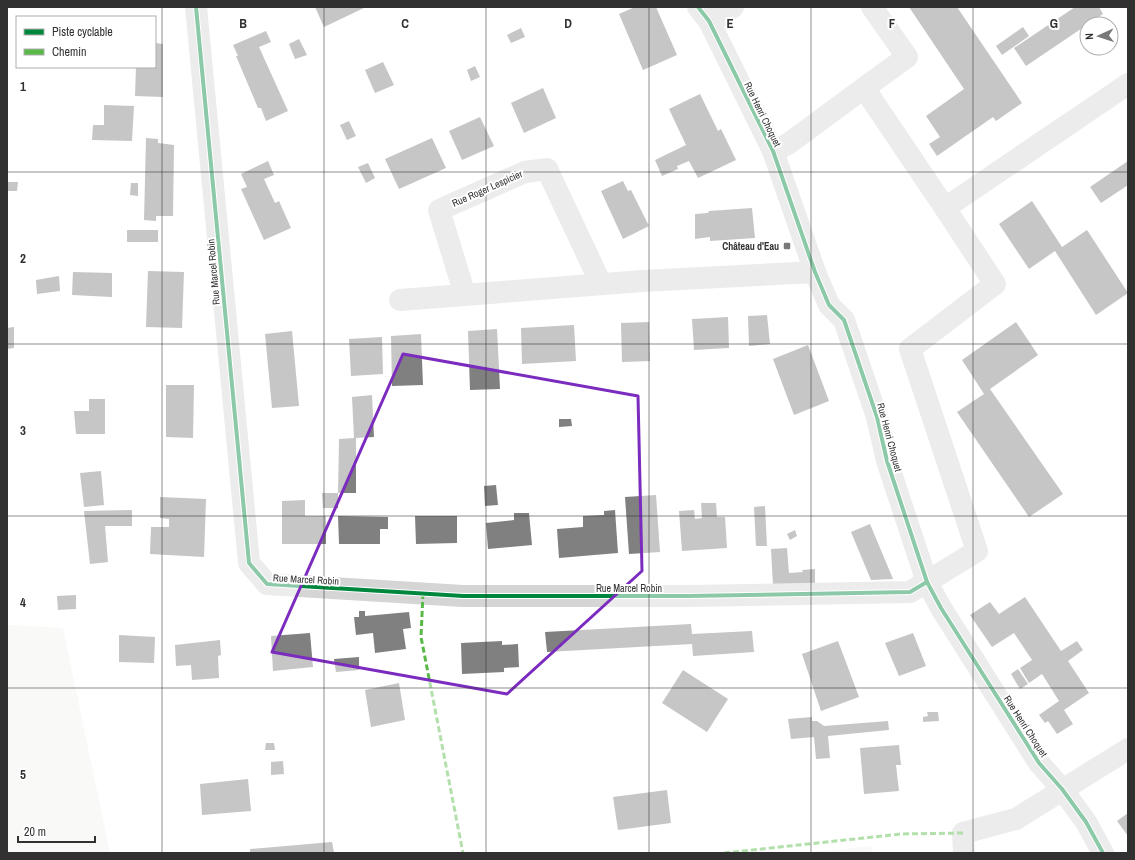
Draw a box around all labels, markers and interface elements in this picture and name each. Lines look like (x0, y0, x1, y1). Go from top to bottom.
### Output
text: B (239, 15, 247, 32)
text: C (401, 15, 409, 32)
text: D (564, 15, 572, 32)
text: E (726, 15, 734, 32)
text: F (889, 15, 896, 32)
text: G (1050, 15, 1058, 32)
legend (16, 16, 156, 68)
north arrow (1079, 16, 1119, 56)
text: Piste cyclable (52, 24, 113, 40)
text: N (1082, 33, 1096, 40)
text: Chemin (52, 44, 86, 60)
text: 1 (20, 78, 26, 95)
street label: Rue Henri Choquet (741, 80, 784, 149)
street label: Rue Roger Lespicier (450, 167, 525, 210)
street label: Rue Marcel Robin (204, 238, 223, 305)
place label: Château d'Eau (722, 240, 779, 253)
marker: Château d'Eau (782, 241, 792, 251)
text: 2 (20, 250, 26, 267)
street label: Rue Henri Choquet (874, 401, 905, 474)
text: 3 (20, 422, 26, 439)
street label: Rue Marcel Robin (273, 571, 339, 588)
street label: Rue Marcel Robin (596, 582, 662, 595)
text: 4 (20, 594, 26, 611)
street label: Rue Henri Choquet (1001, 693, 1051, 760)
text: 5 (20, 766, 26, 783)
scale bar (18, 818, 95, 844)
text: 20 m (24, 824, 46, 840)

